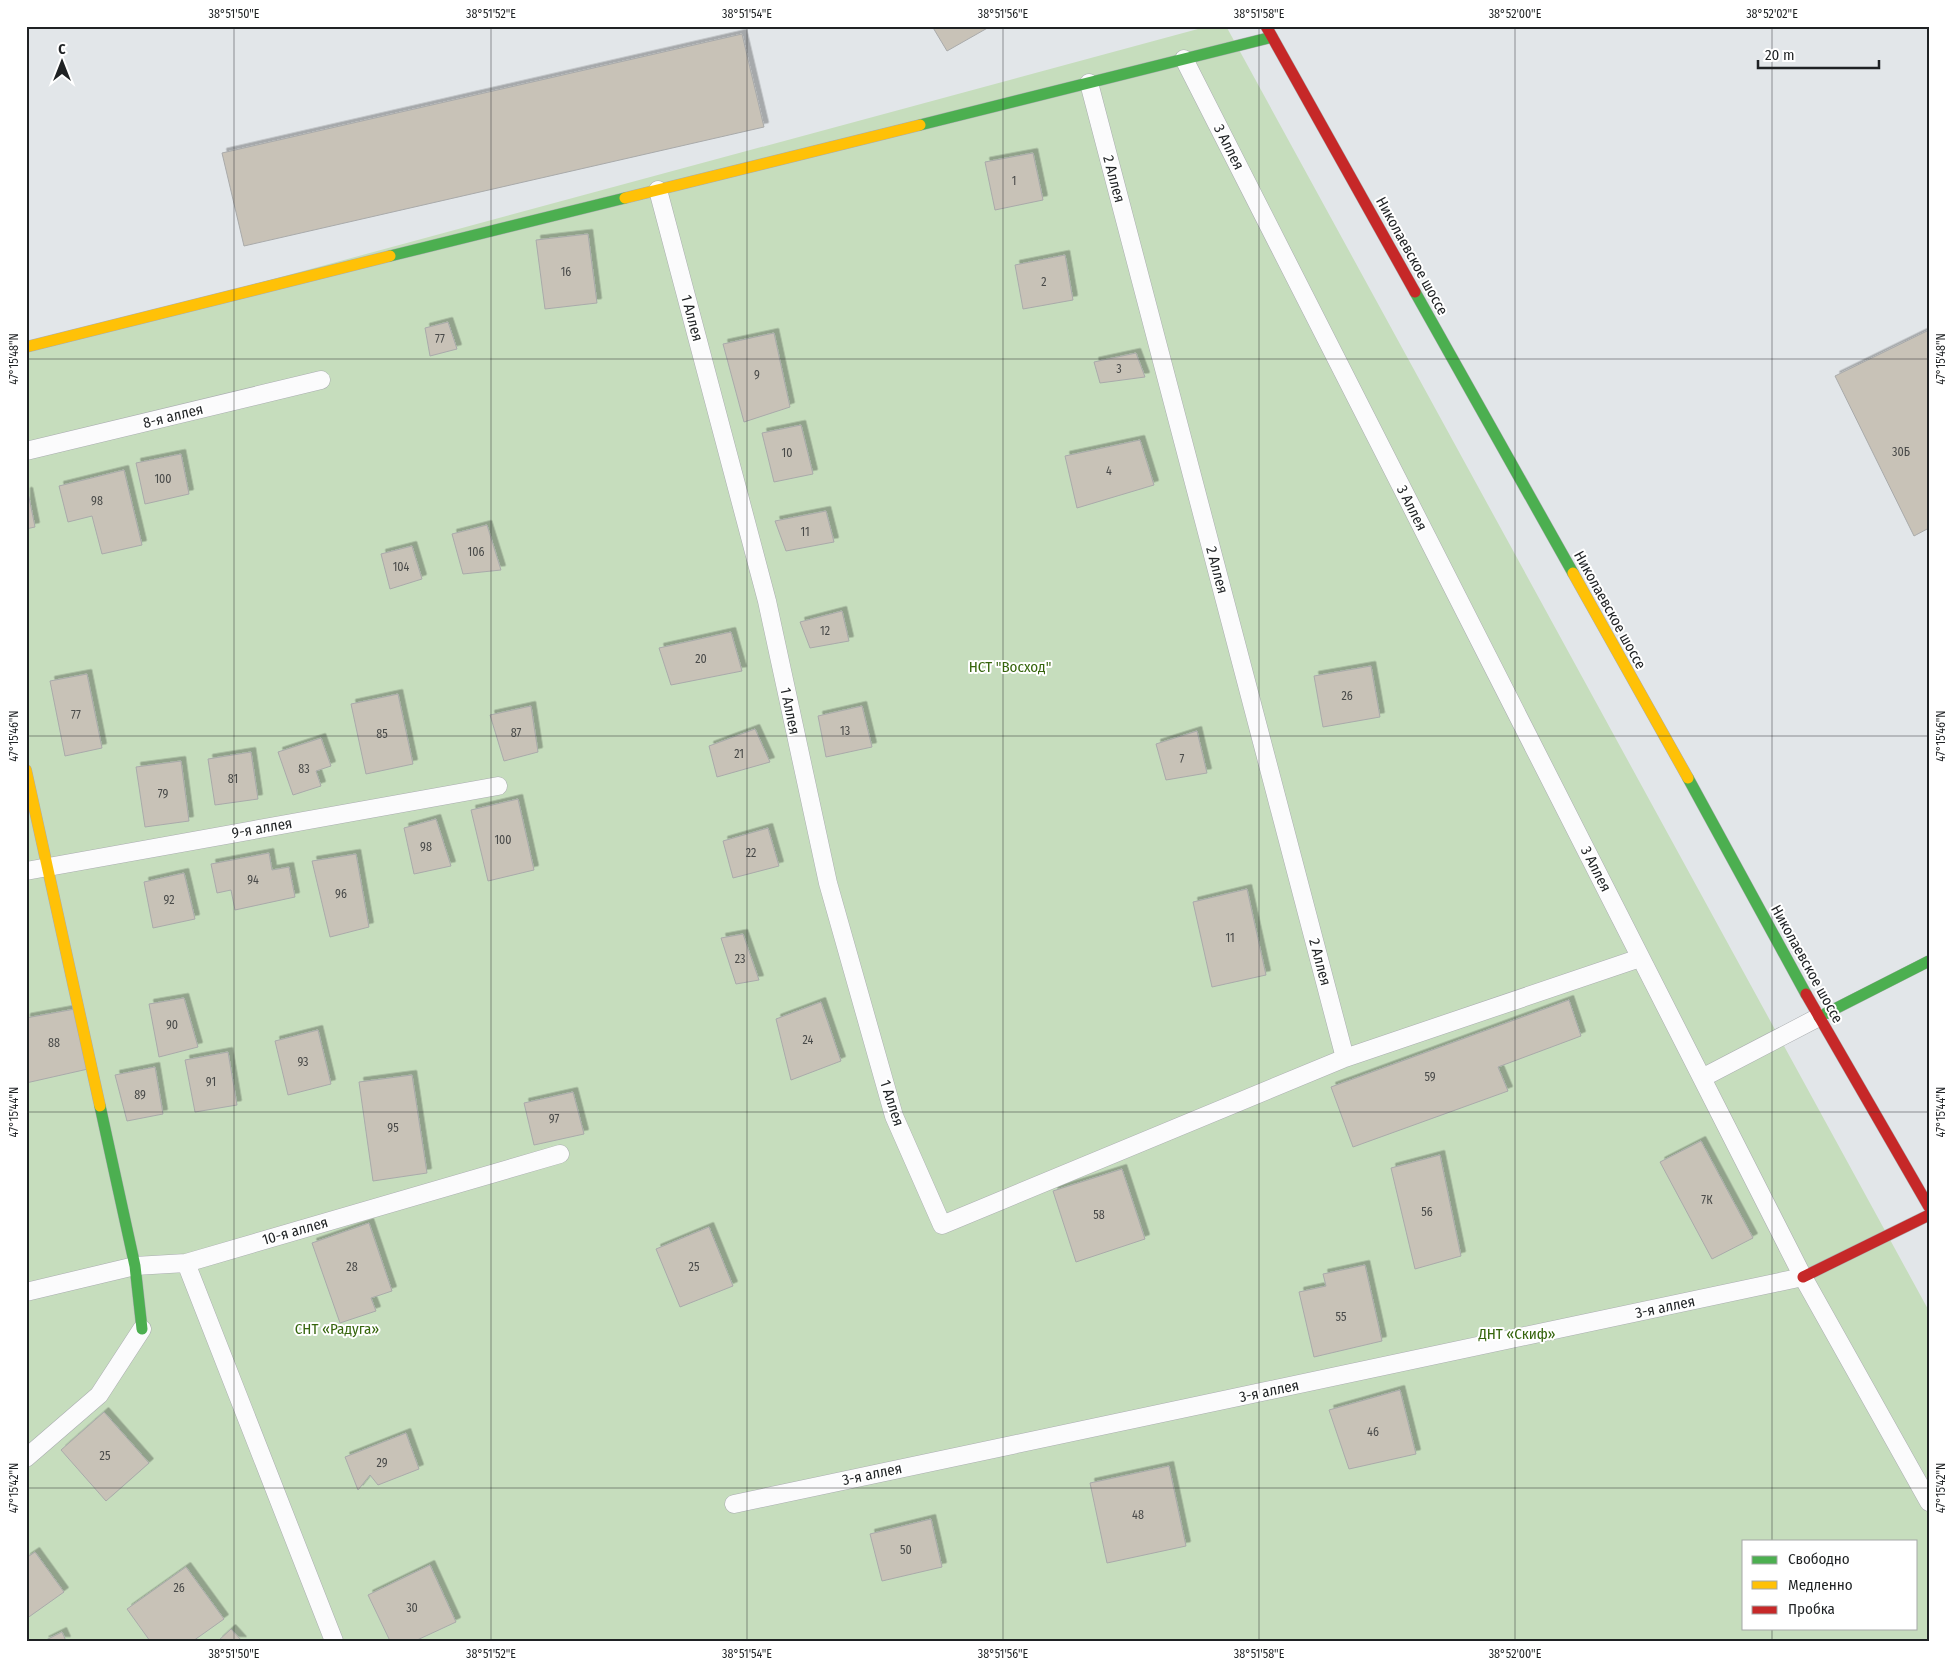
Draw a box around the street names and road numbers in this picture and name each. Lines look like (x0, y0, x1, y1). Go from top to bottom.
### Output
street label: 3 Аллея (1210, 121, 1248, 173)
street label: 2 Аллея (1099, 153, 1129, 205)
street label: Николаевское шоссе (1372, 194, 1452, 318)
street label: 1 Аллея (677, 293, 707, 343)
street label: 8-я аллея (141, 400, 205, 432)
street label: 3 Аллея (1393, 482, 1431, 534)
street label: 2 Аллея (1202, 544, 1232, 596)
street label: Николаевское шоссе (1570, 548, 1650, 672)
street label: 1 Аллея (776, 686, 804, 736)
street label: 9-я аллея (230, 814, 294, 842)
street label: 3 Аллея (1577, 843, 1615, 895)
street label: Николаевское шоссе (1767, 902, 1847, 1026)
street label: 2 Аллея (1305, 936, 1335, 988)
street label: 1 Аллея (876, 1078, 908, 1128)
street label: 10-я аллея (260, 1213, 330, 1249)
street label: 3-я аллея (1634, 1292, 1696, 1322)
street label: 3-я аллея (1238, 1376, 1300, 1406)
street label: 3-я аллея (841, 1459, 903, 1489)

